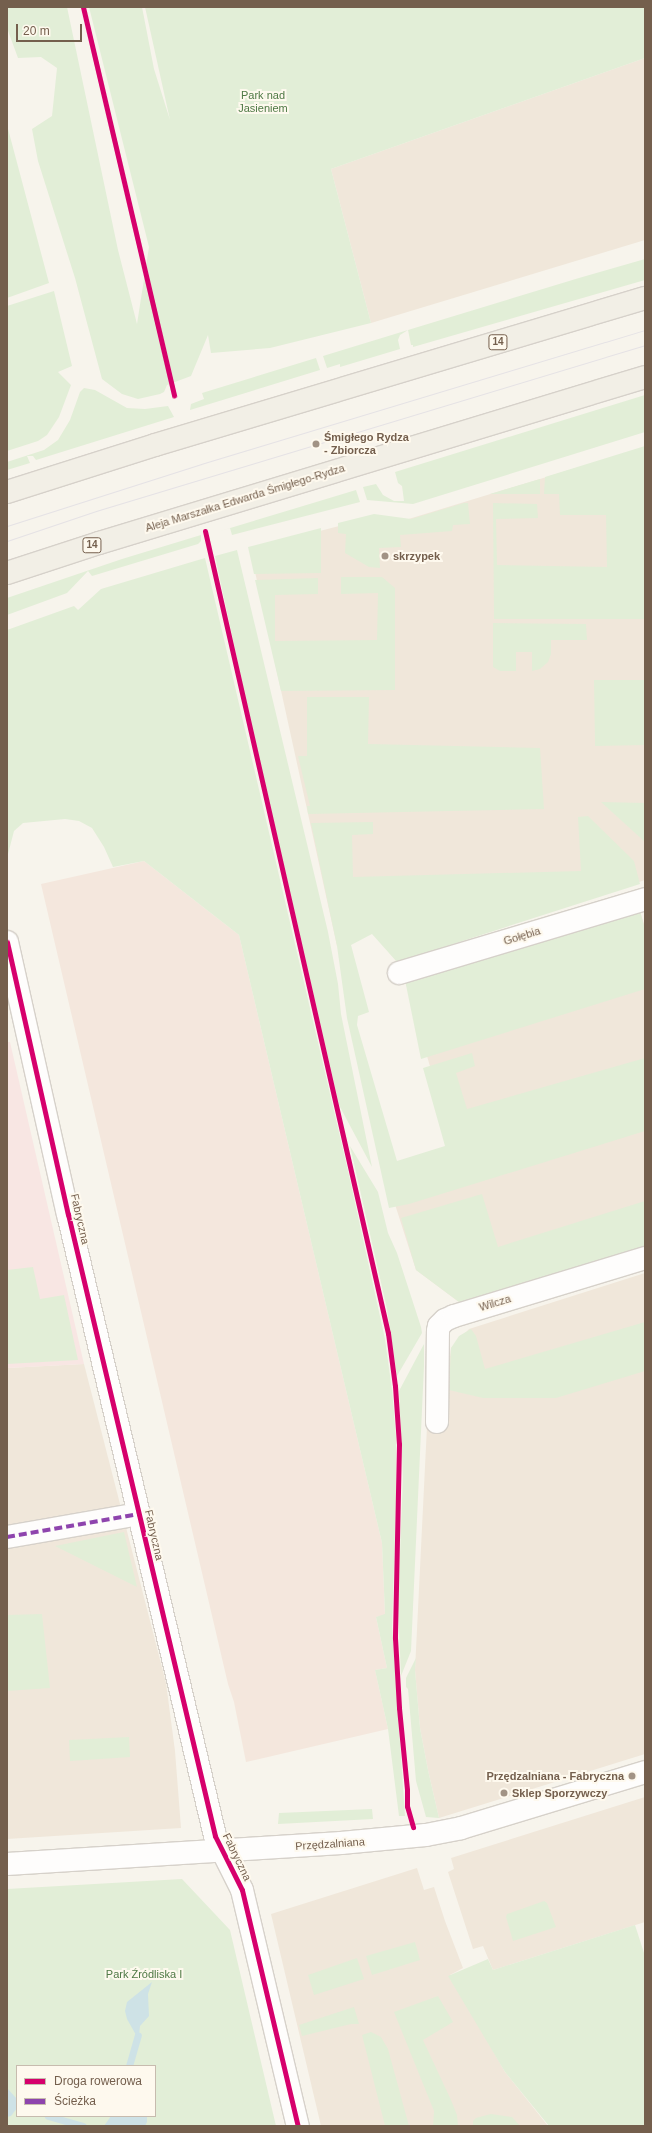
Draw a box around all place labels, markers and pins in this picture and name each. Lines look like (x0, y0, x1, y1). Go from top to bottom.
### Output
place label: Śmigłego Rydza - Zbiorcza (324, 431, 409, 457)
marker: Śmigłego Rydza - Zbiorcza (311, 439, 321, 449)
place label: skrzypek (393, 549, 440, 563)
marker: skrzypek (380, 551, 390, 561)
place label: Przędzalniana - Fabryczna (486, 1769, 624, 1783)
marker: Przędzalniana - Fabryczna (627, 1771, 637, 1781)
place label: Sklep Sporzywczy (512, 1786, 607, 1800)
marker: Sklep Sporzywczy (499, 1788, 509, 1798)

